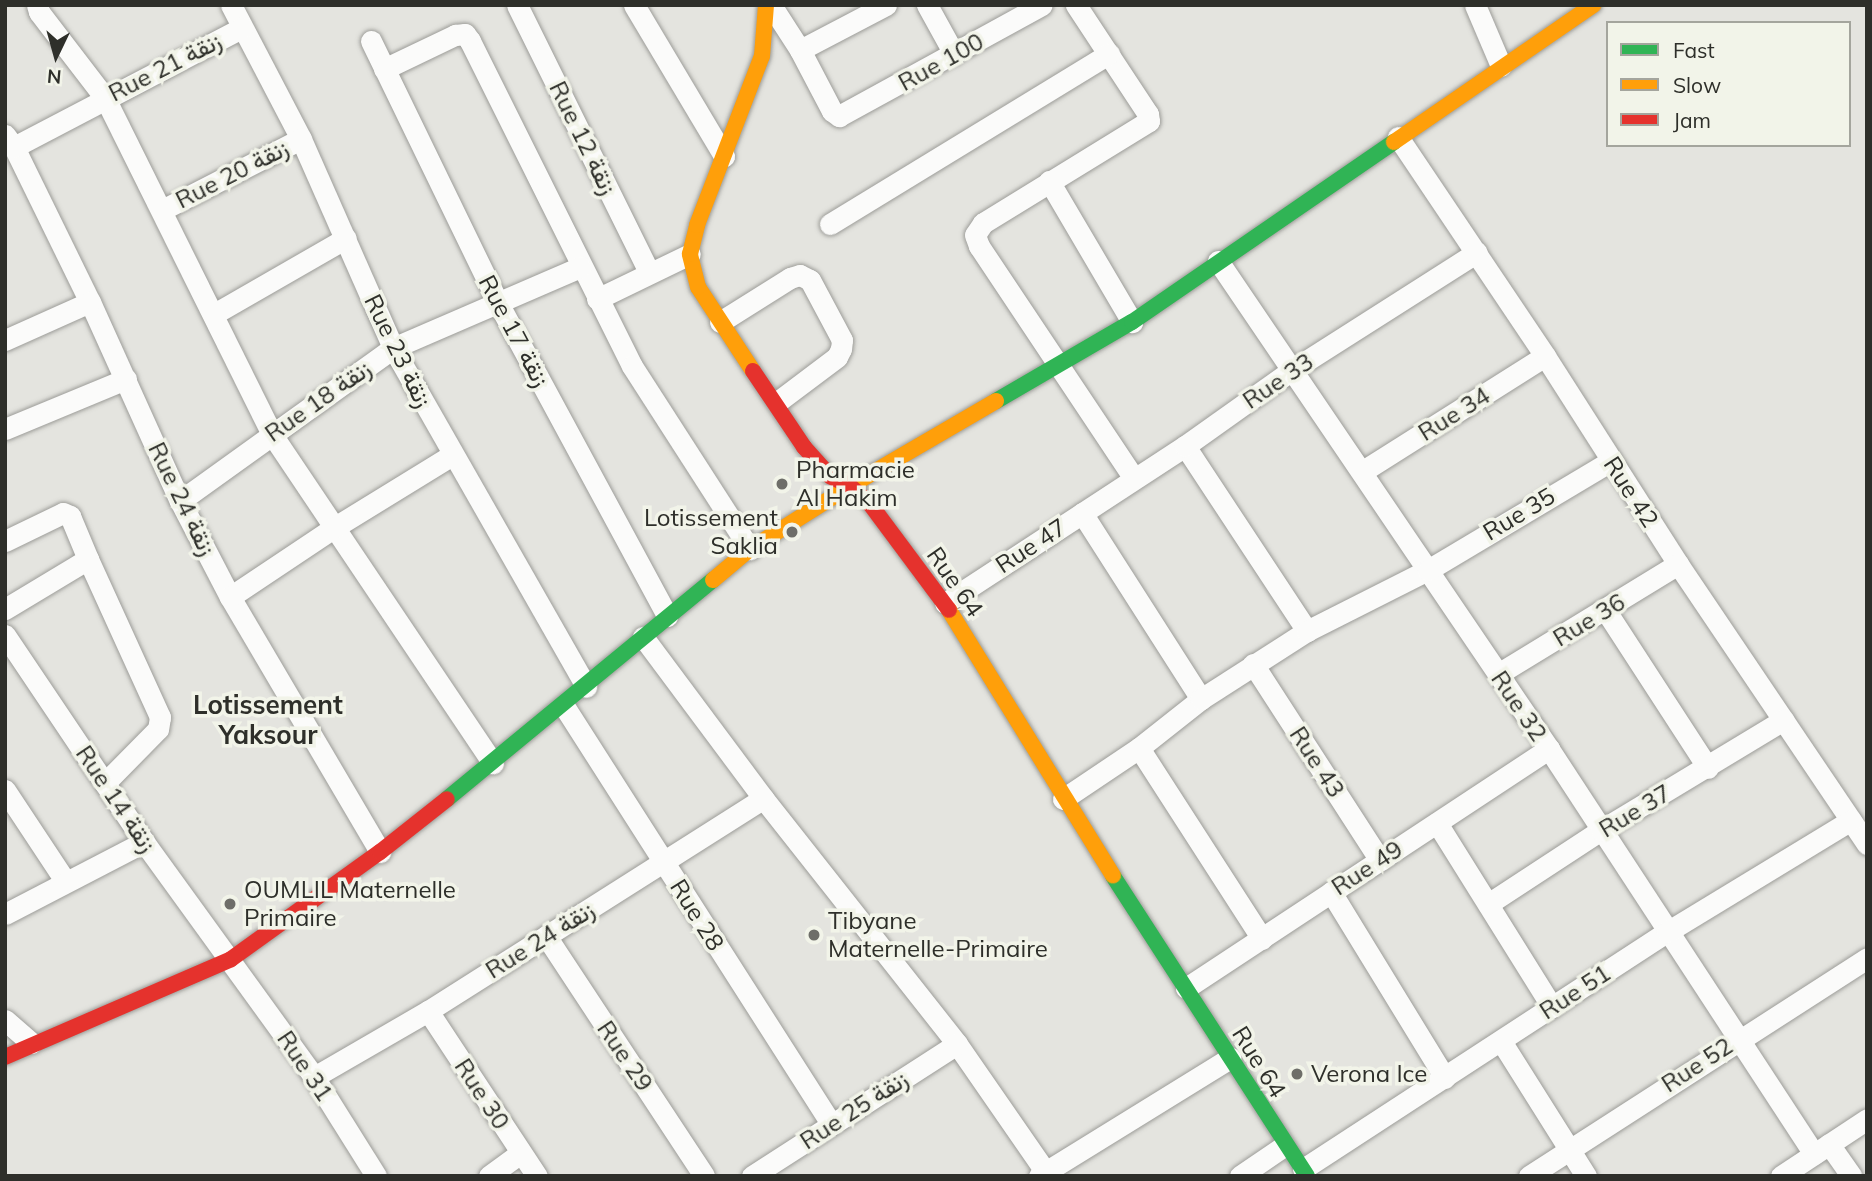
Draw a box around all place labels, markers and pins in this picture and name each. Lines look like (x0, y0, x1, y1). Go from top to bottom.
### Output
place label: Pharmacie Al Hakim (796, 456, 915, 512)
marker: Pharmacie Al Hakim (774, 476, 790, 492)
place label: Lotissement Saklia (644, 504, 778, 560)
marker: Lotissement Saklia (784, 524, 800, 540)
place label: OUMLIL Maternelle Primaire (244, 876, 456, 932)
marker: OUMLIL Maternelle Primaire (222, 896, 238, 912)
place label: Tibyane Maternelle-Primaire (828, 907, 1048, 963)
marker: Tibyane Maternelle-Primaire (806, 927, 822, 943)
place label: Verona Ice (1311, 1060, 1427, 1088)
marker: Verona Ice (1289, 1066, 1305, 1082)

